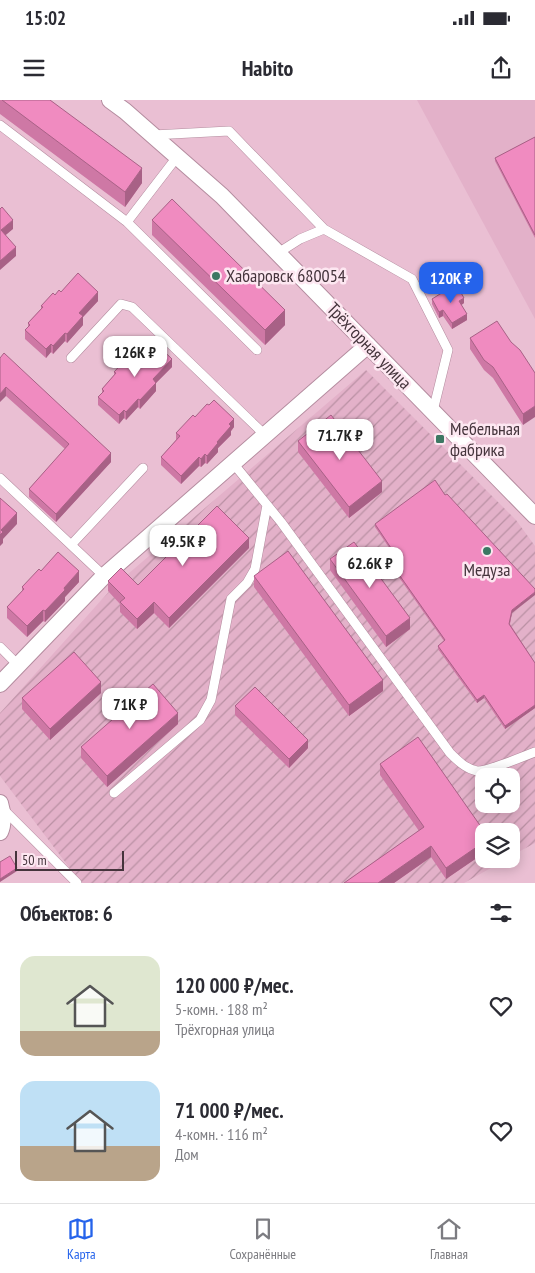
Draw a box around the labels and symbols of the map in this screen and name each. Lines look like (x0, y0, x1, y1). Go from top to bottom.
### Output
pin: 120K ₽ (410, 262, 492, 304)
place label: Хабаровск 680054 (226, 264, 346, 287)
marker: Хабаровск 680054 (210, 270, 222, 282)
street label: Трёхгорная улица (322, 297, 417, 394)
pin: 126K ₽ (94, 336, 176, 378)
place label: Мебельная фабрика (450, 417, 520, 461)
pin: 71.7K ₽ (294, 418, 386, 461)
marker: Мебельная фабрика (434, 433, 446, 445)
pin: 49.5K ₽ (137, 524, 229, 567)
marker: Медуза (481, 545, 493, 557)
pin: 62.6K ₽ (324, 546, 416, 589)
place label: Медуза (464, 558, 510, 581)
pin: 71K ₽ (95, 688, 165, 730)
scale bar (15, 848, 124, 871)

